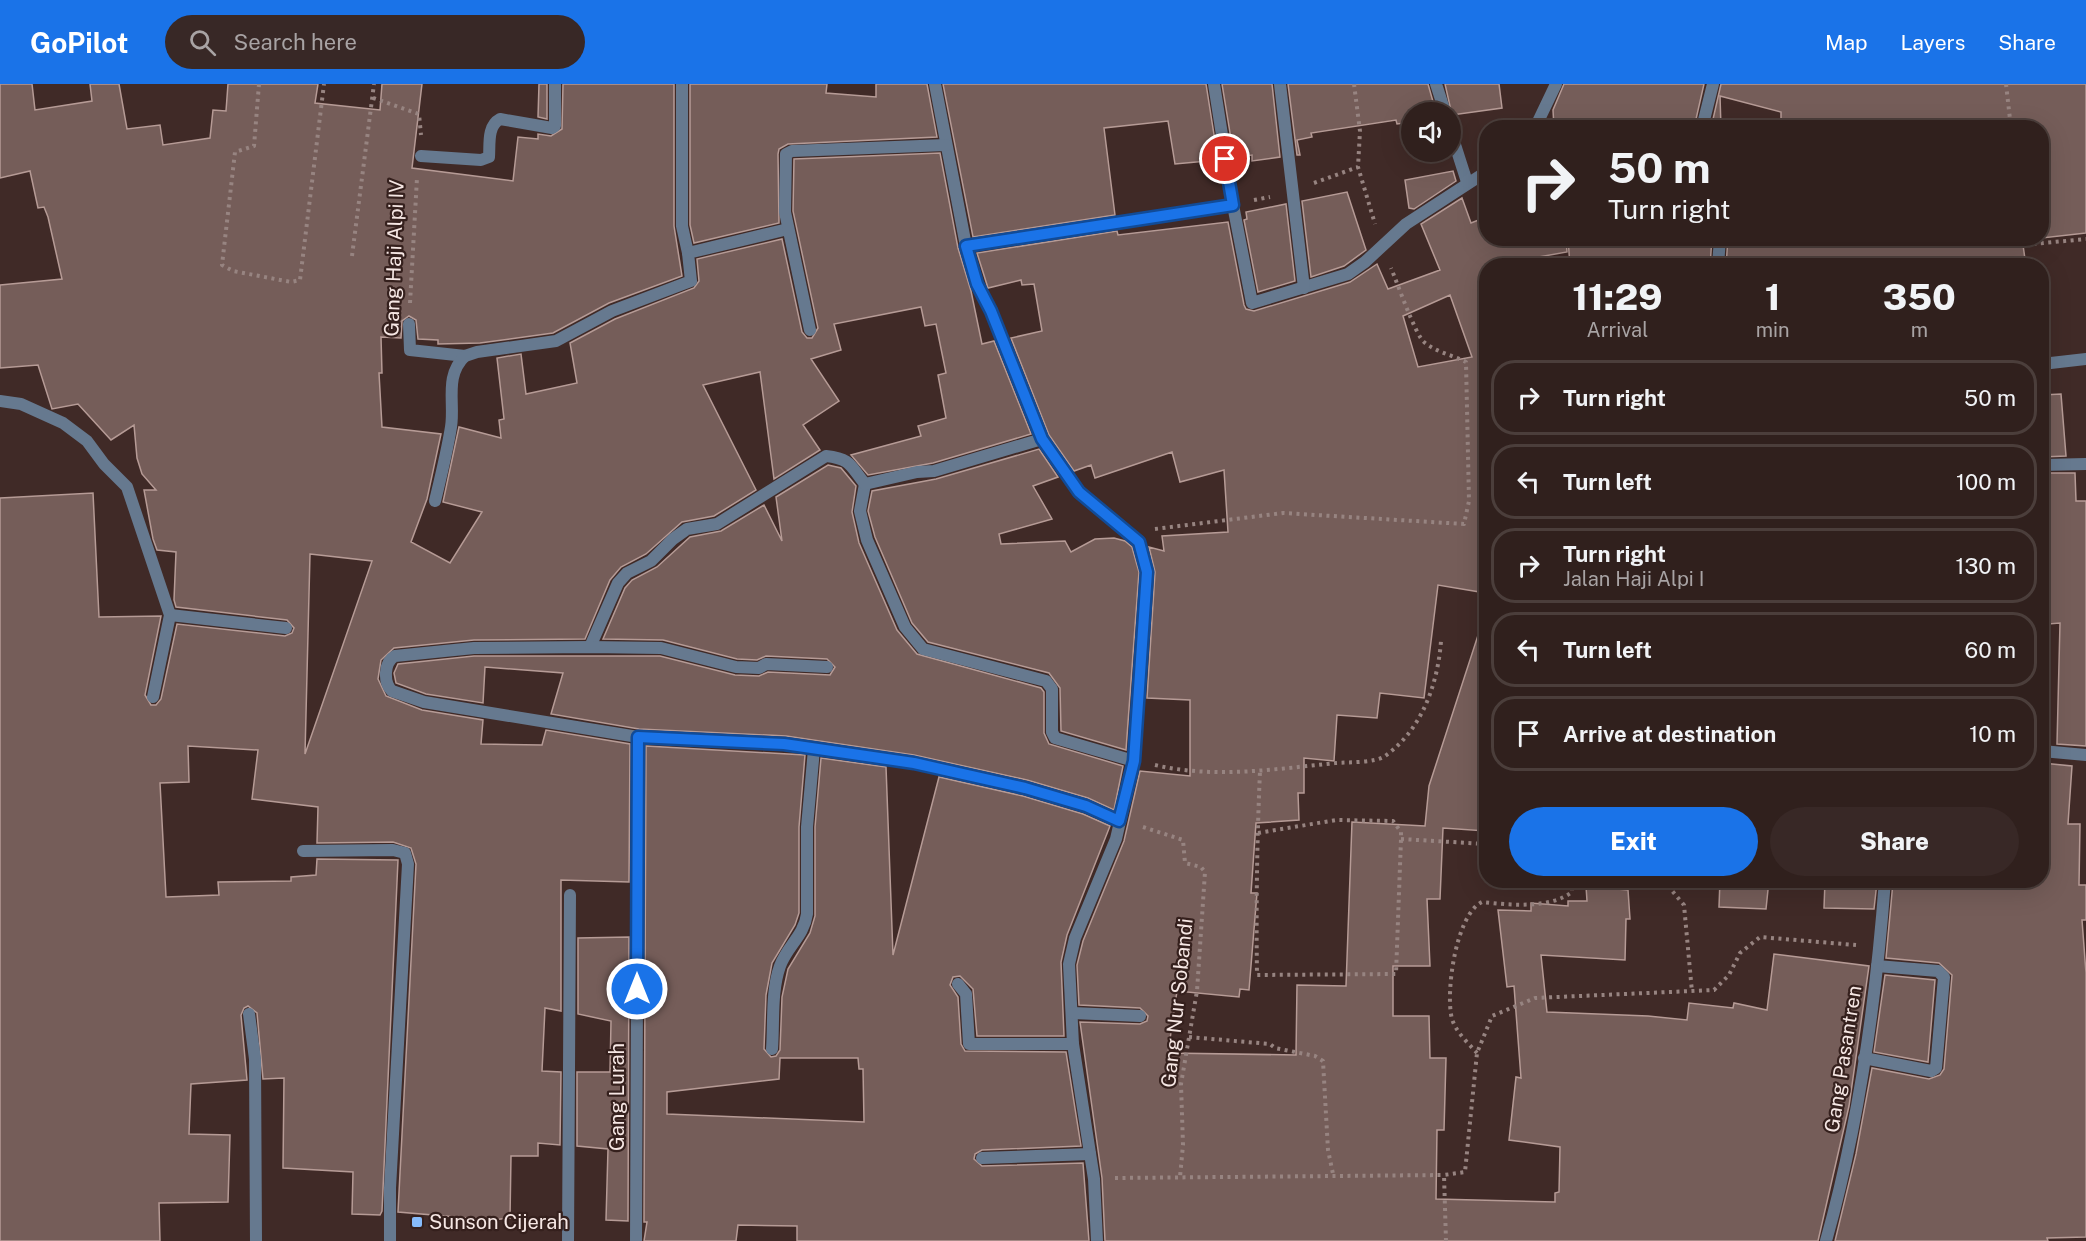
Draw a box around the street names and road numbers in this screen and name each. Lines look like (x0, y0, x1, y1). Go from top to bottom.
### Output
street label: Gang Haji Alpi IV (379, 179, 409, 337)
street label: Gang Nur Sobandi (1156, 917, 1198, 1089)
street label: Gang Pasantren (1820, 984, 1866, 1134)
street label: Gang Lurah (605, 1043, 629, 1151)

